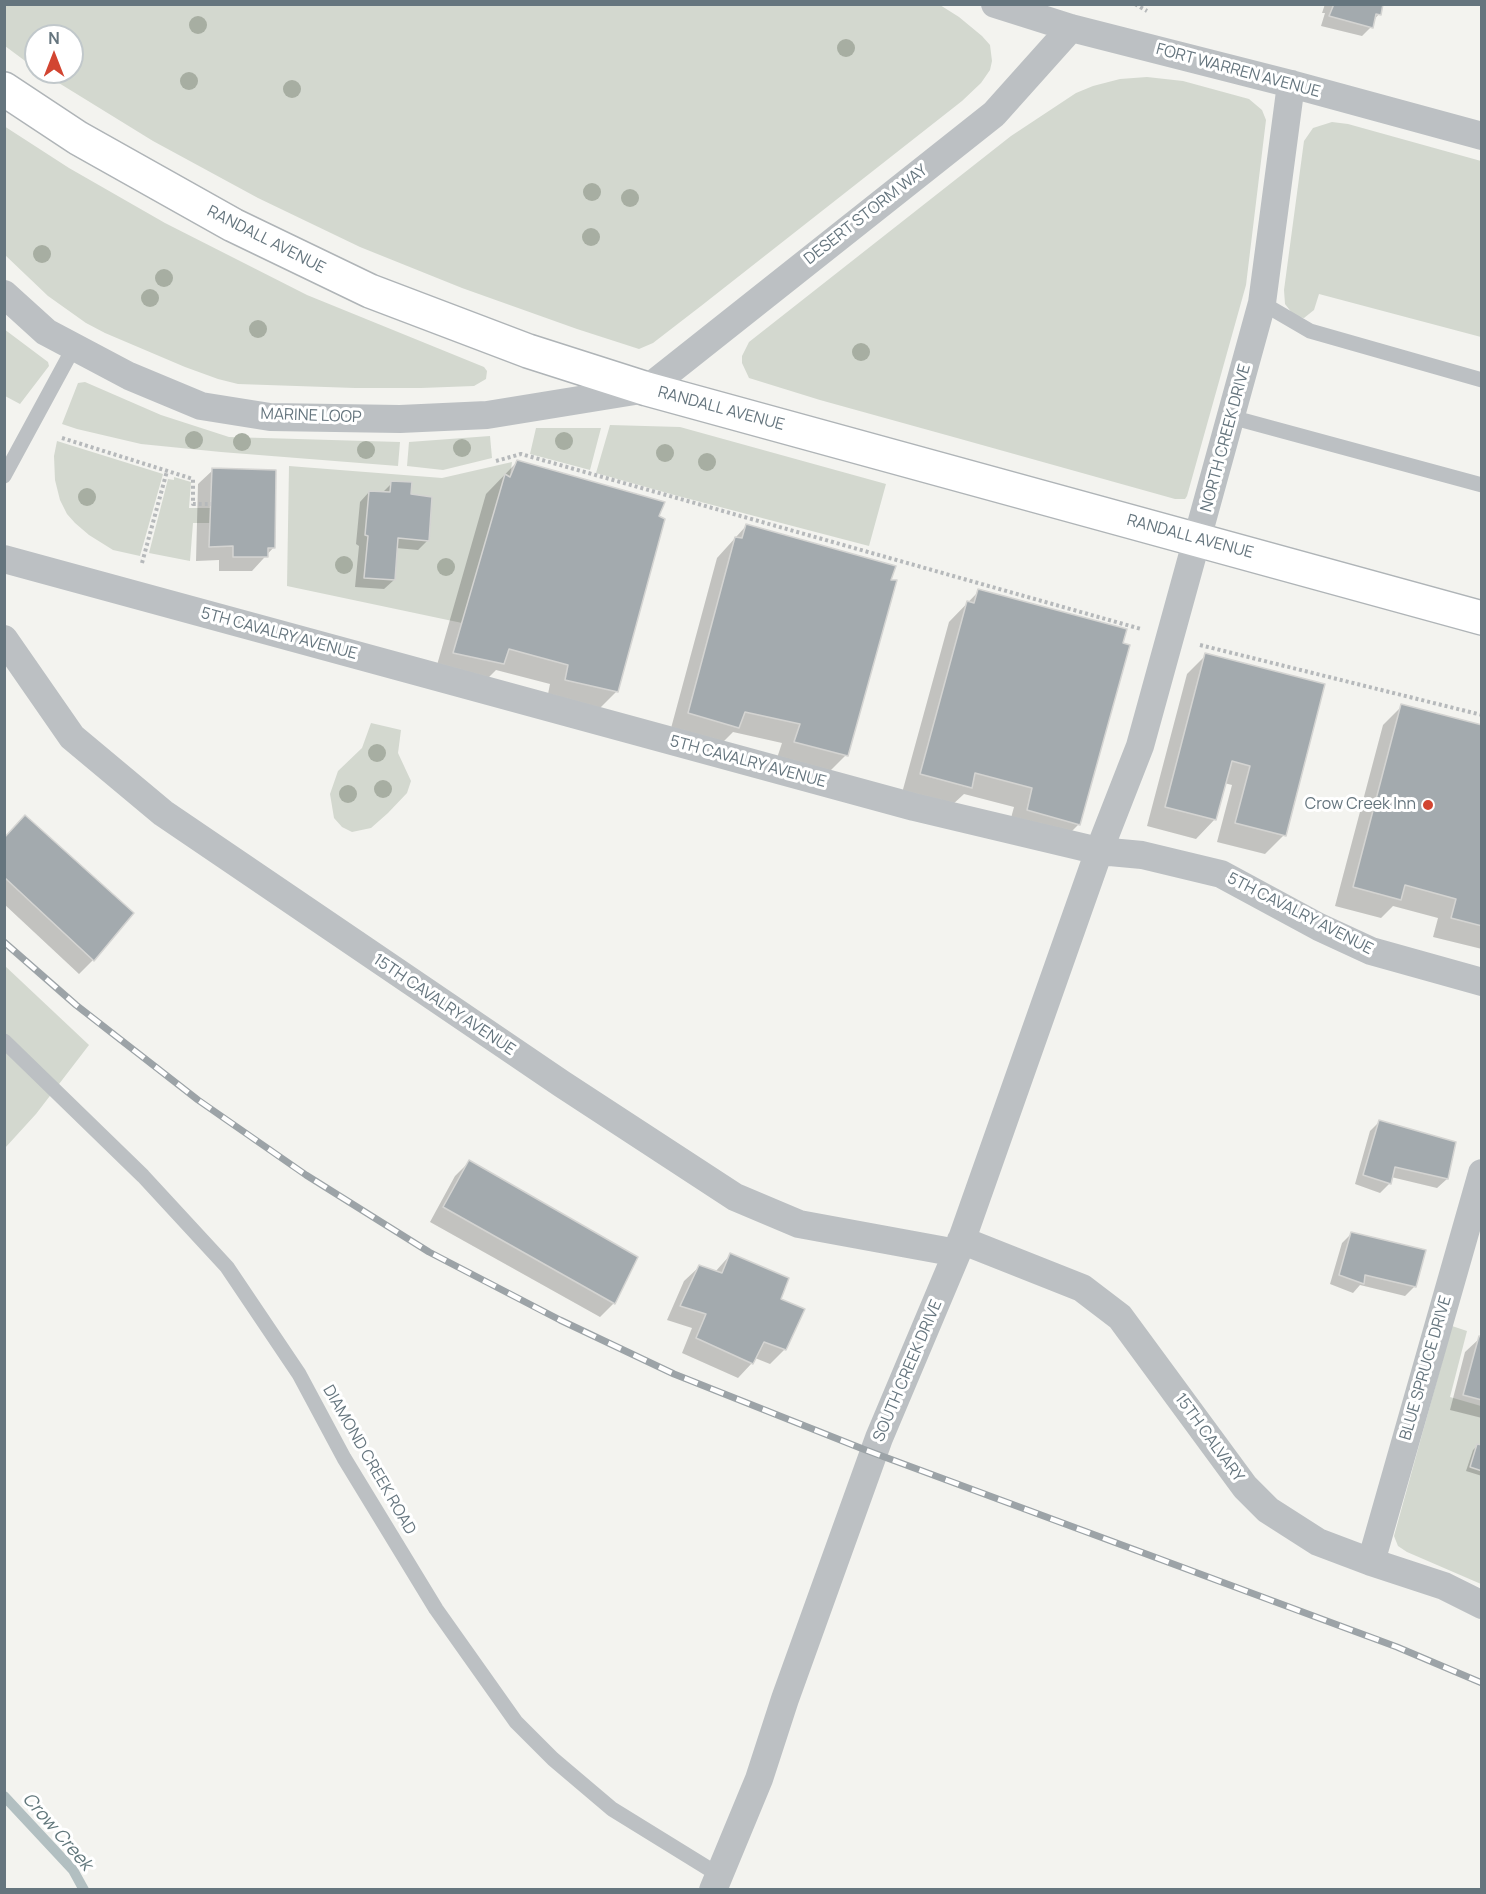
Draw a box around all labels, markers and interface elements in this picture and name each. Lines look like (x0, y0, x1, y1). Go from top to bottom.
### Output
north arrow (24, 24, 84, 84)
text: N (48, 27, 60, 49)
street label: FORT WARREN AVENUE (1154, 40, 1322, 102)
street label: DESERT STORM WAY (801, 161, 931, 269)
street label: RANDALL AVENUE (204, 202, 328, 278)
street label: NORTH CREEK DRIVE (1197, 362, 1255, 514)
street label: RANDALL AVENUE (656, 383, 786, 435)
street label: MARINE LOOP (260, 405, 362, 427)
street label: RANDALL AVENUE (1125, 511, 1255, 563)
street label: 5TH CAVALRY AVENUE (199, 604, 359, 664)
street label: 5TH CAVALRY AVENUE (668, 732, 828, 792)
place label: Crow Creek Inn (1305, 795, 1416, 815)
marker: Crow Creek Inn (1421, 798, 1435, 812)
street label: 5TH CAVALRY AVENUE (1224, 869, 1376, 959)
street label: 15TH CAVALRY AVENUE (369, 950, 519, 1060)
street label: BLUE SPRUCE DRIVE (1396, 1294, 1456, 1442)
street label: SOUTH CREEK DRIVE (869, 1297, 947, 1445)
street label: DIAMOND CREEK ROAD (318, 1382, 420, 1538)
street label: 15TH CALVARY (1170, 1390, 1248, 1486)
water label: Crow Creek (17, 1789, 97, 1875)

